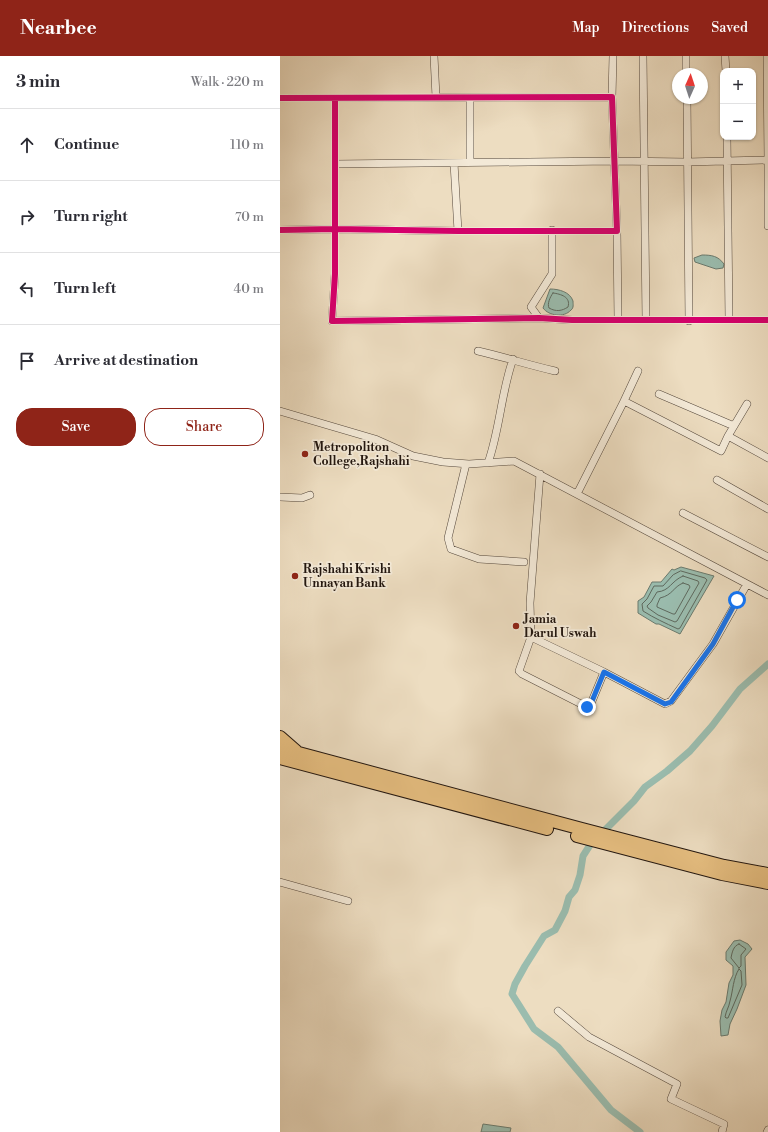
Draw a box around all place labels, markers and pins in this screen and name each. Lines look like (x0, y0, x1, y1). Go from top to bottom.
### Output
place label: Metropoliton College,Rajshahi (313, 440, 410, 469)
marker: Metropoliton College,Rajshahi (300, 449, 310, 459)
place label: Rajshahi Krishi Unnayan Bank (303, 562, 391, 591)
marker: Rajshahi Krishi Unnayan Bank (290, 571, 300, 581)
place label: Jamia Darul Uswah (522, 612, 597, 641)
marker: Jamia Darul Uswah (511, 621, 521, 631)

